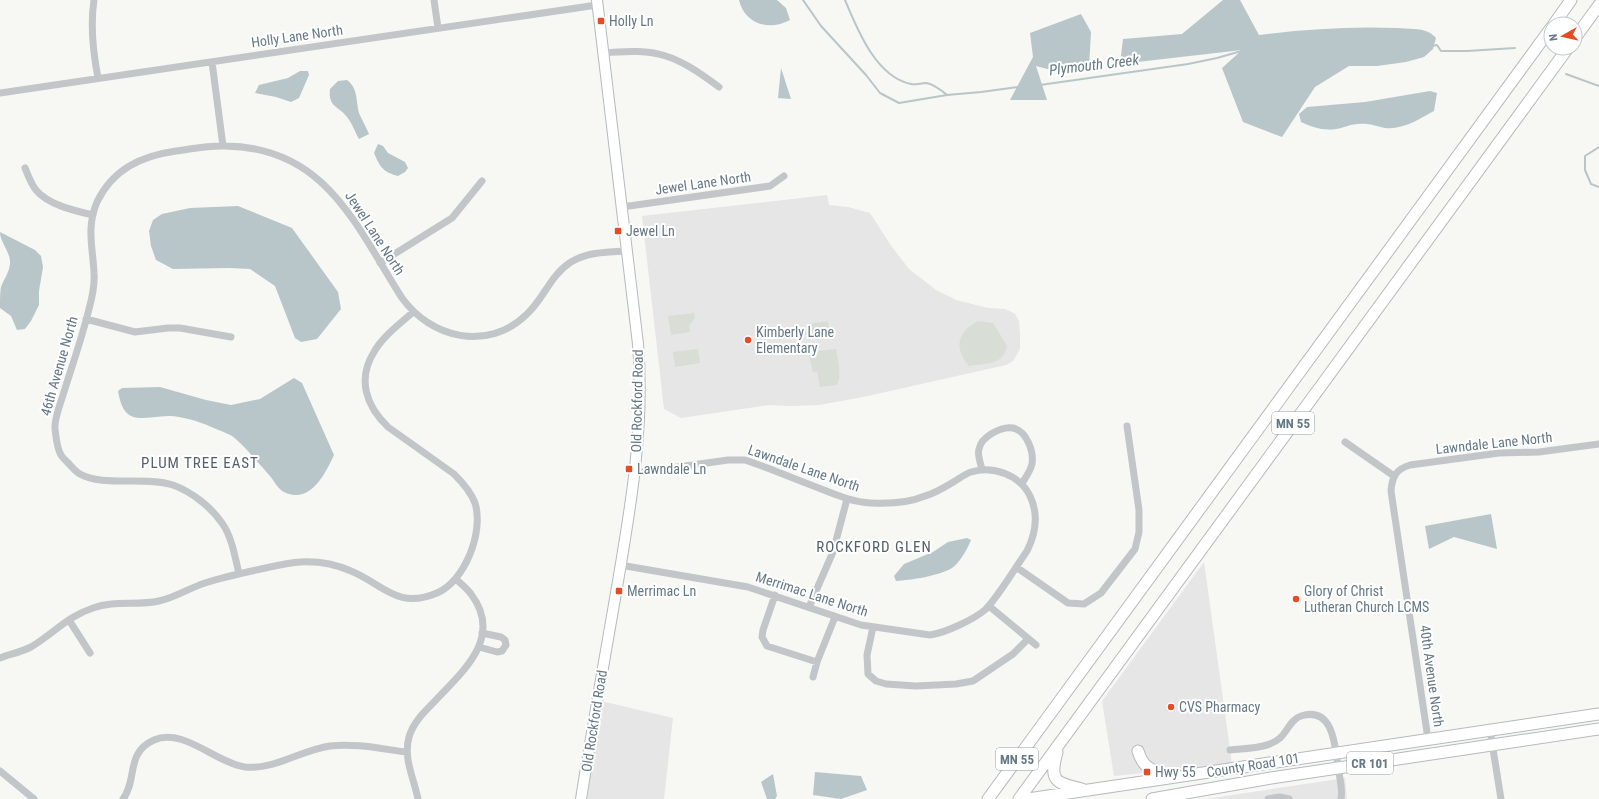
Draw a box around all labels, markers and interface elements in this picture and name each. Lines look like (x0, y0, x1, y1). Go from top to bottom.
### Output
place label: Holly Ln (609, 13, 654, 29)
marker: Holly Ln (596, 16, 606, 26)
north arrow (1543, 16, 1583, 56)
street label: Holly Lane North (250, 22, 344, 50)
text: N (1547, 33, 1560, 42)
water label: Plymouth Creek (1048, 51, 1140, 79)
street label: Jewel Lane North (654, 168, 752, 198)
street label: Jewel Lane North (342, 188, 408, 278)
place label: Jewel Ln (626, 223, 675, 239)
marker: Jewel Ln (613, 226, 623, 236)
street label: 46th Avenue North (37, 314, 81, 418)
place label: Kimberly Lane Elementary (756, 324, 835, 356)
marker: Kimberly Lane Elementary (743, 335, 753, 345)
street label: Old Rockford Road (628, 349, 646, 453)
road number: MN 55 (1272, 412, 1314, 434)
street label: Lawndale Lane North (1435, 429, 1553, 457)
street label: Lawndale Lane North (746, 441, 862, 495)
district label: PLUM TREE EAST (141, 454, 259, 472)
place label: Lawndale Ln (637, 461, 706, 477)
marker: Lawndale Ln (624, 464, 634, 474)
district label: ROCKFORD GLEN (816, 538, 932, 556)
street label: Merrimac Lane North (754, 568, 870, 620)
place label: Merrimac Ln (627, 583, 696, 599)
place label: Glory of Christ Lutheran Church LCMS (1304, 583, 1429, 615)
marker: Merrimac Ln (614, 586, 624, 596)
marker: Glory of Christ Lutheran Church LCMS (1291, 594, 1301, 604)
street label: 40th Avenue North (1417, 624, 1447, 728)
street label: Old Rockford Road (578, 669, 610, 773)
place label: CVS Pharmacy (1179, 699, 1260, 715)
marker: CVS Pharmacy (1166, 702, 1176, 712)
road number: MN 55 (996, 748, 1038, 770)
street label: County Road 101 (1205, 750, 1301, 780)
road number: CR 101 (1347, 752, 1393, 774)
place label: Hwy 55 (1155, 764, 1196, 780)
marker: Hwy 55 (1142, 767, 1152, 777)

